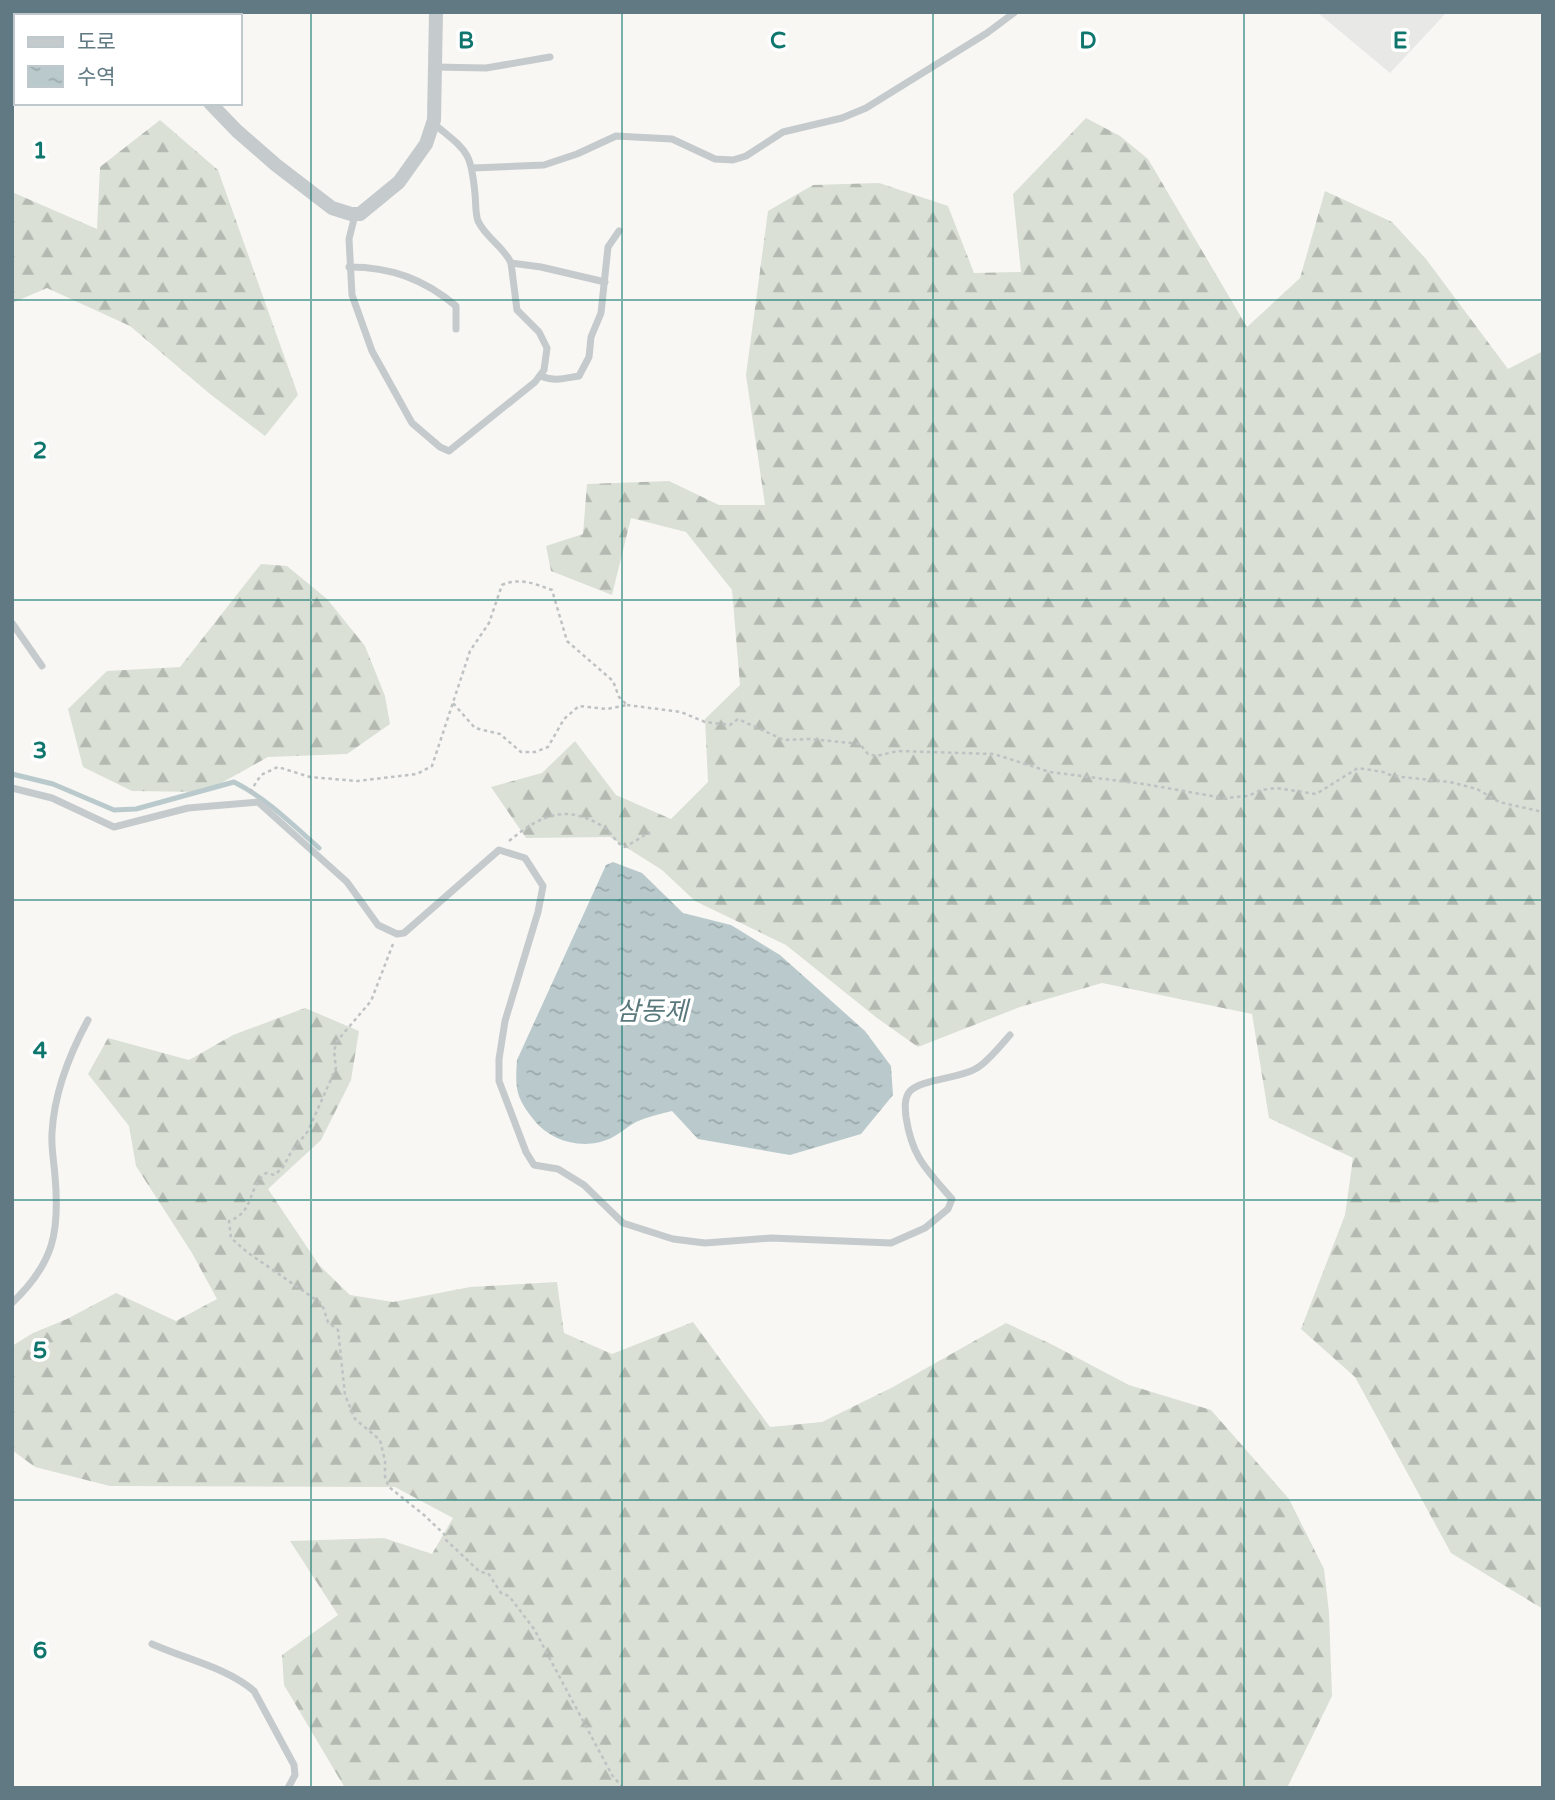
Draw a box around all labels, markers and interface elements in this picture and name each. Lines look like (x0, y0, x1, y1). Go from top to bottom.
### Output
legend (14, 14, 242, 105)
text: B (458, 27, 474, 55)
text: C (770, 27, 786, 55)
text: D (1079, 27, 1097, 55)
text: E (1393, 27, 1407, 55)
text: 도로 (77, 30, 116, 55)
text: 수역 (77, 65, 116, 90)
text: 1 (33, 137, 47, 165)
text: 2 (33, 437, 47, 465)
text: 3 (33, 737, 47, 765)
water label: 삼동제 (616, 996, 691, 1027)
text: 4 (33, 1037, 48, 1065)
text: 5 (33, 1337, 47, 1365)
text: 6 (33, 1637, 47, 1665)

